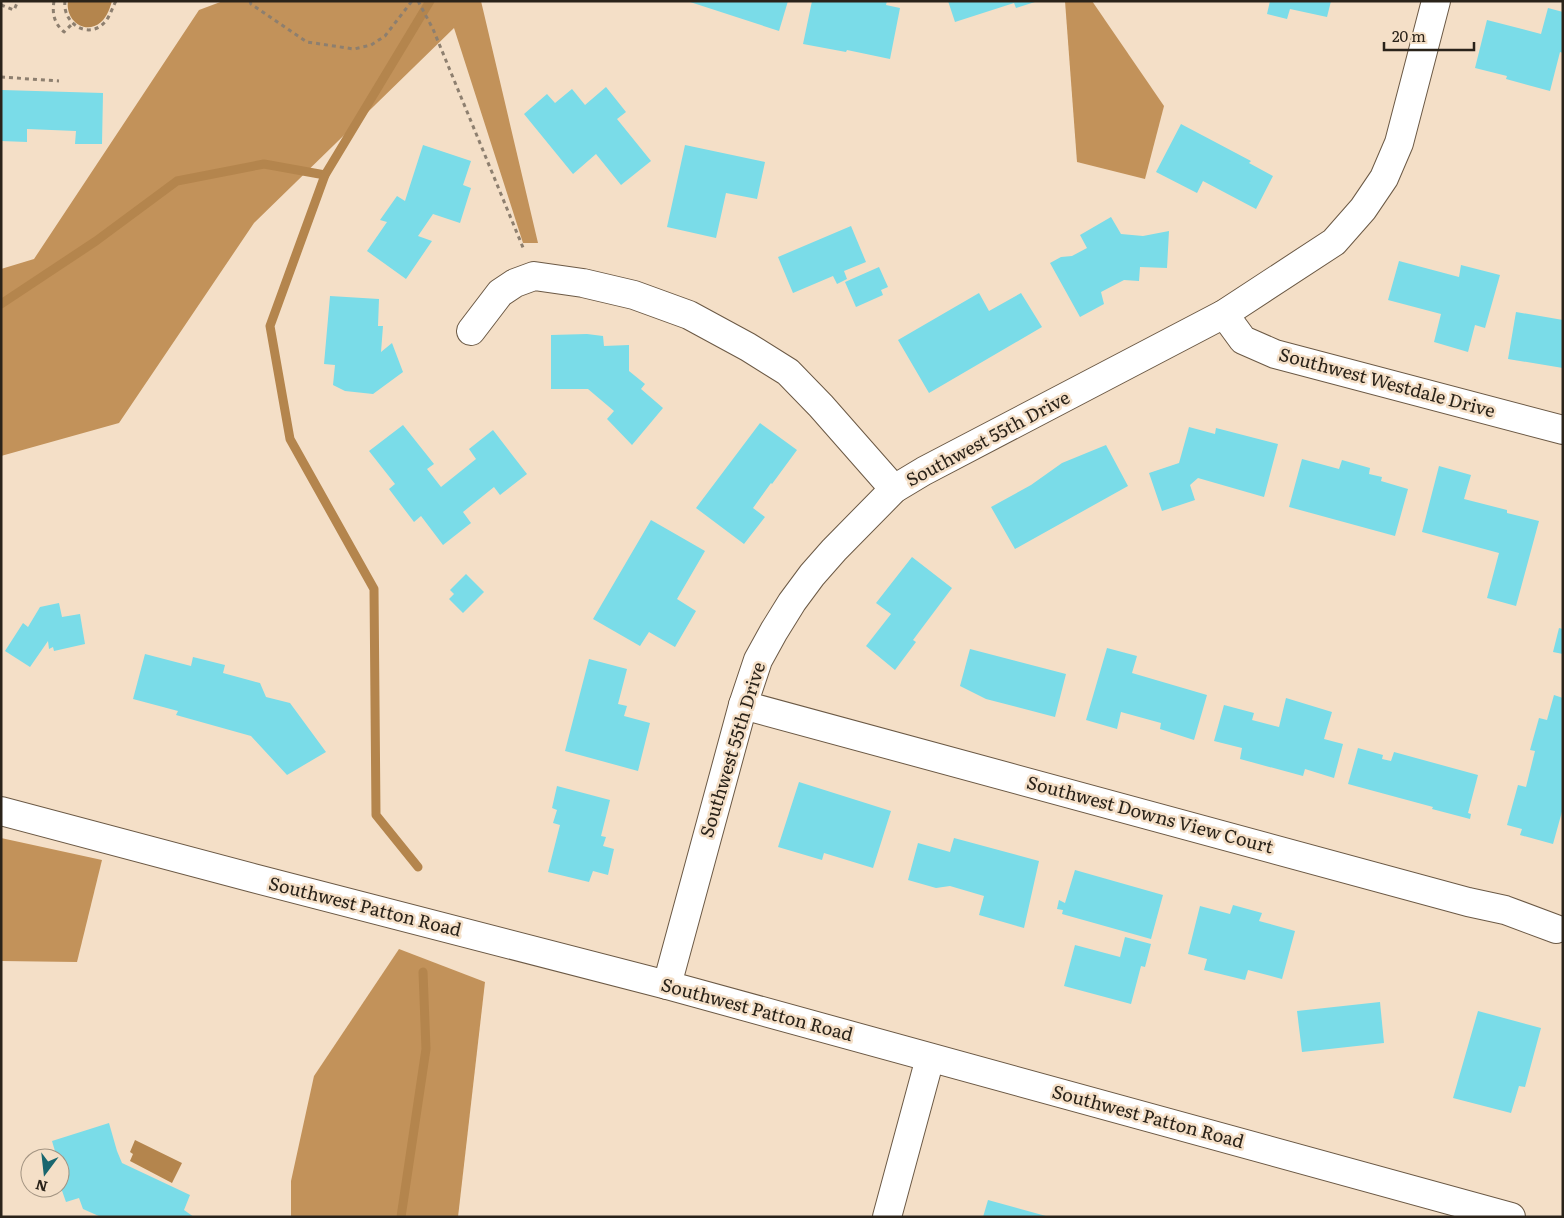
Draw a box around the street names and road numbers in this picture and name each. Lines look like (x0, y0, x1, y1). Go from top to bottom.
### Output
street label: Southwest Westdale Drive (1276, 340, 1498, 423)
street label: Southwest 55th Drive (901, 383, 1074, 492)
street label: Southwest 55th Drive (692, 659, 771, 841)
street label: Southwest Downs View Court (1024, 768, 1277, 860)
street label: Southwest Patton Road (266, 869, 465, 943)
street label: Southwest Patton Road (658, 970, 856, 1047)
street label: Southwest Patton Road (1049, 1077, 1247, 1154)

